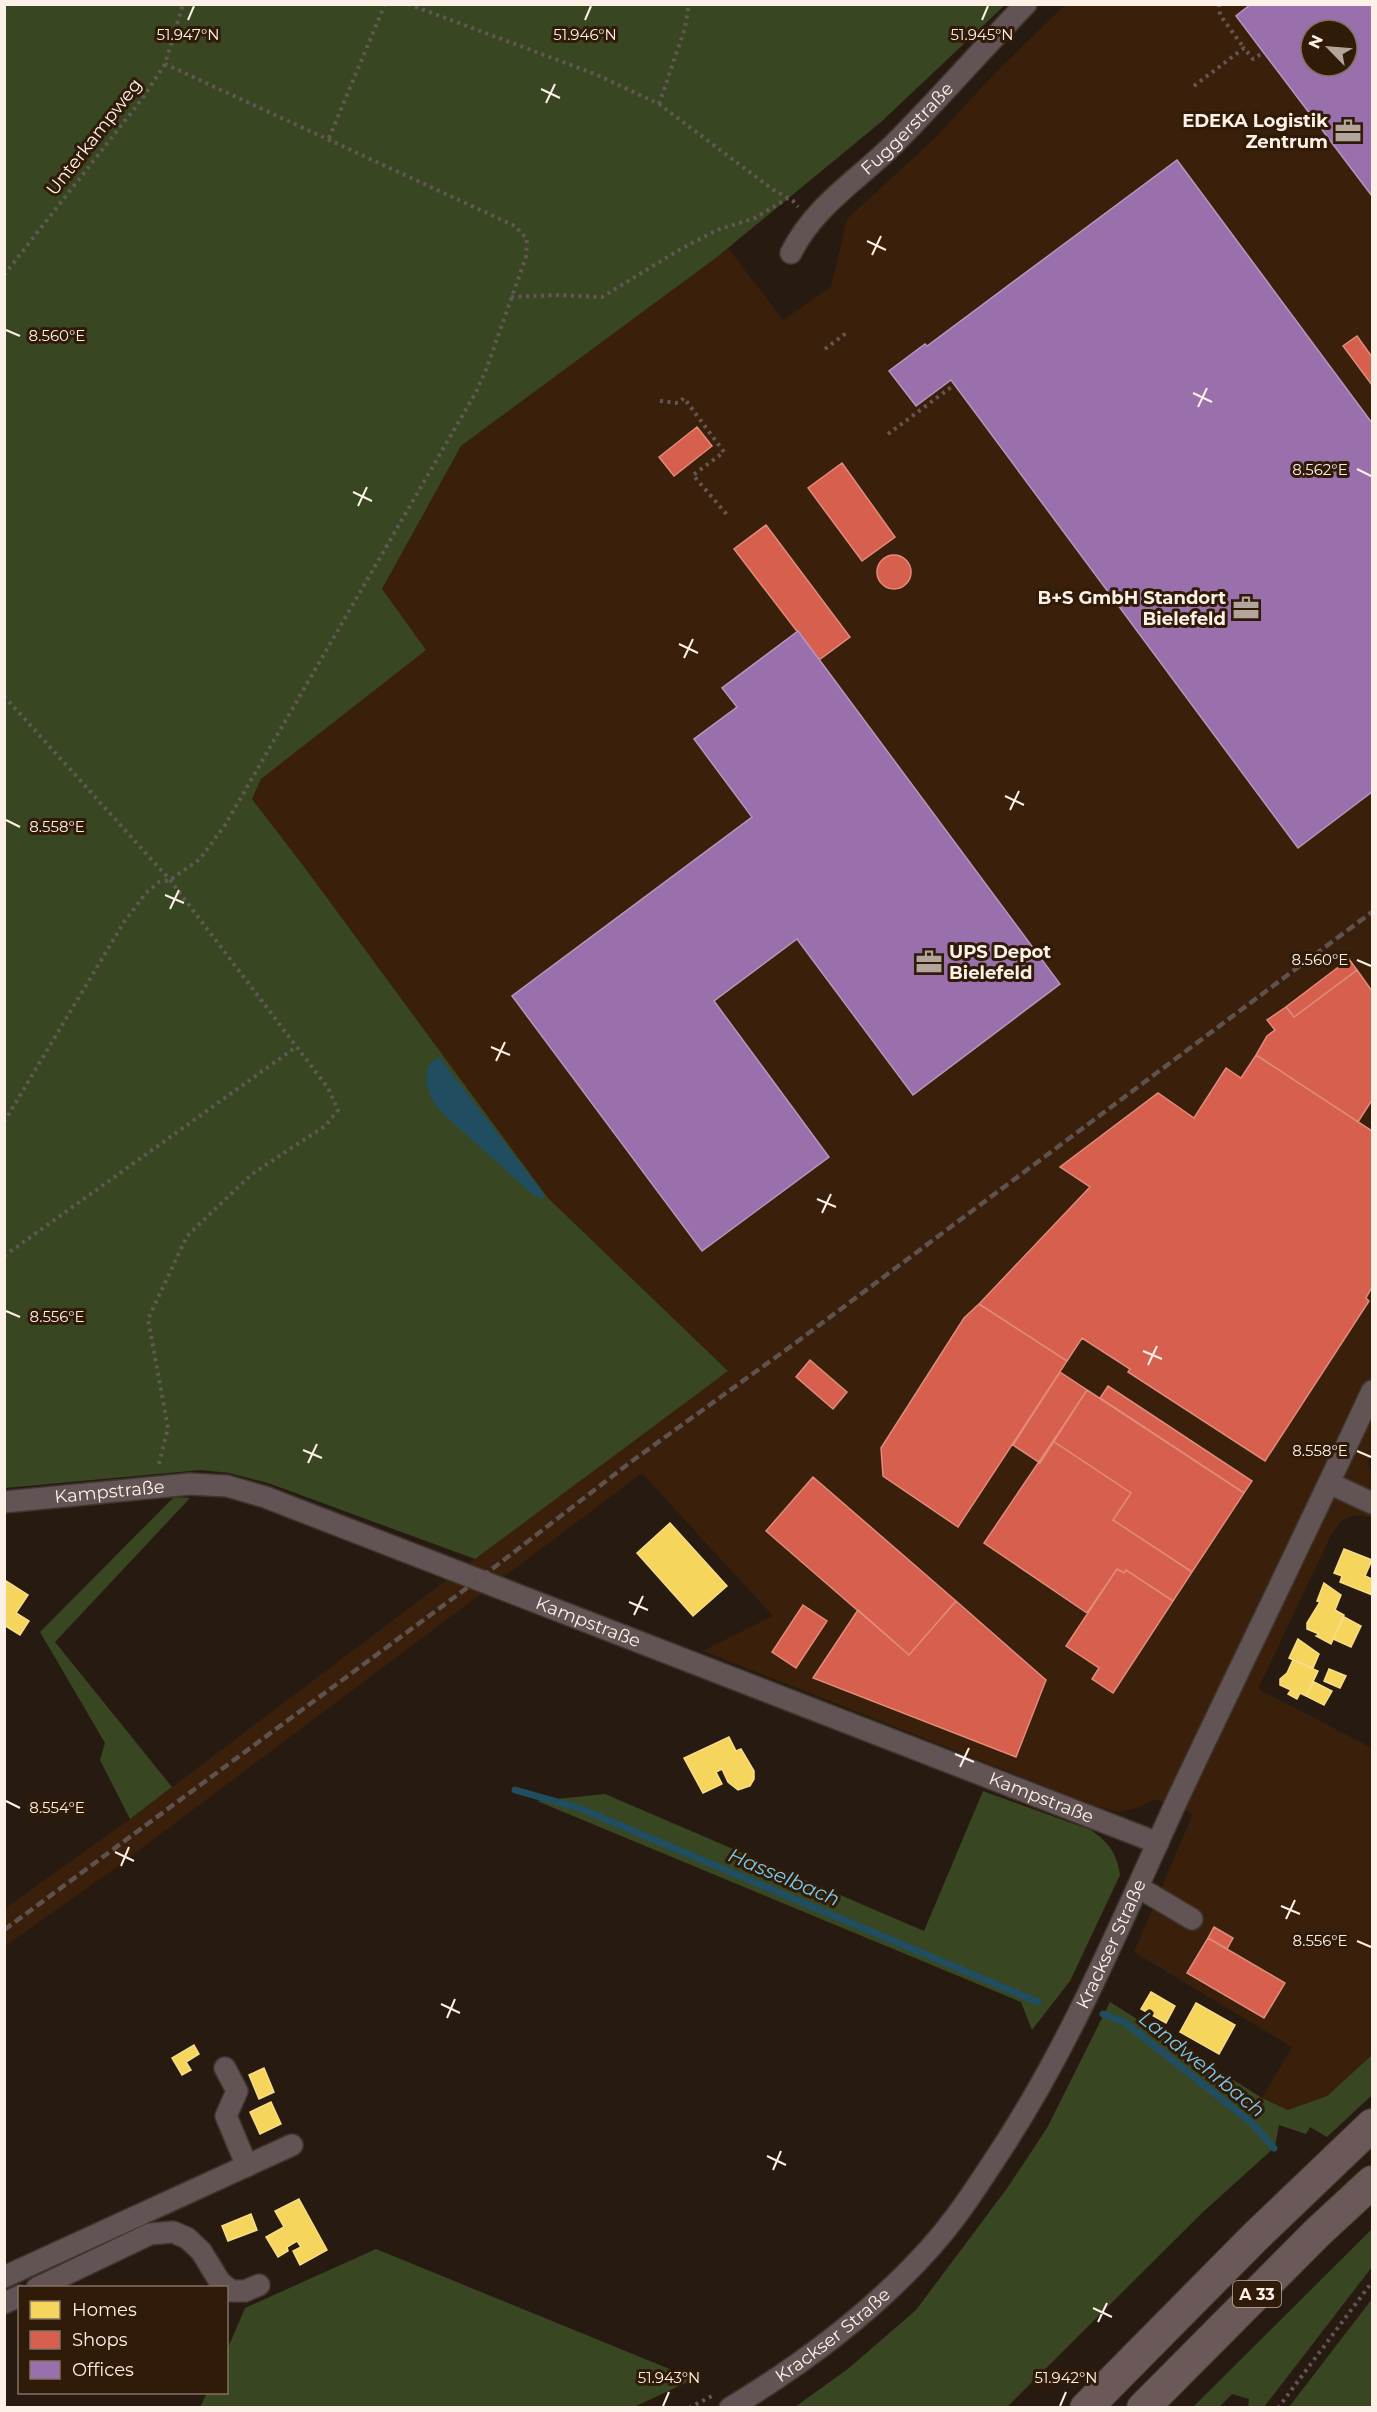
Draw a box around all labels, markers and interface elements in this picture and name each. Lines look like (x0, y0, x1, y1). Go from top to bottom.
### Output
north arrow (1299, 18, 1359, 78)
text: 51.947°N (157, 25, 219, 44)
text: 51.946°N (553, 25, 617, 44)
text: 51.945°N (951, 25, 1013, 44)
text: N (1305, 32, 1327, 52)
street label: Unterkampweg (42, 74, 146, 200)
street label: Fuggerstraße (856, 78, 958, 180)
place label: EDEKA Logistik Zentrum (1182, 110, 1328, 153)
office icon: EDEKA Logistik Zentrum (1333, 116, 1363, 146)
text: 8.560°E (29, 326, 85, 345)
text: 8.562°E (1292, 460, 1348, 479)
place label: B+S GmbH Standort Bielefeld (1038, 587, 1226, 630)
office icon: B+S GmbH Standort Bielefeld (1231, 593, 1261, 623)
text: 8.558°E (29, 817, 85, 836)
place label: UPS Depot Bielefeld (949, 941, 1051, 984)
office icon: UPS Depot Bielefeld (914, 947, 944, 977)
text: 8.560°E (1292, 950, 1348, 969)
text: 8.556°E (30, 1307, 84, 1326)
text: 8.558°E (1292, 1441, 1348, 1460)
street label: Kampstraße (53, 1475, 166, 1508)
street label: Kampstraße (533, 1592, 644, 1652)
street label: Kampstraße (986, 1768, 1097, 1828)
text: 8.554°E (29, 1798, 85, 1817)
water label: Hasselbach (725, 1843, 843, 1911)
street label: Krackser Straße (1071, 1876, 1151, 2012)
text: 8.556°E (1293, 1931, 1347, 1950)
water label: Landwehrbach (1134, 2006, 1270, 2122)
road number: A 33 (1233, 2281, 1281, 2307)
street label: Krackser Straße (771, 2283, 895, 2387)
legend (18, 2286, 228, 2394)
text: Homes (72, 2299, 137, 2321)
text: Shops (72, 2329, 128, 2351)
text: Offices (72, 2359, 134, 2381)
text: 51.943°N (638, 2368, 700, 2387)
text: 51.942°N (1034, 2368, 1098, 2387)

